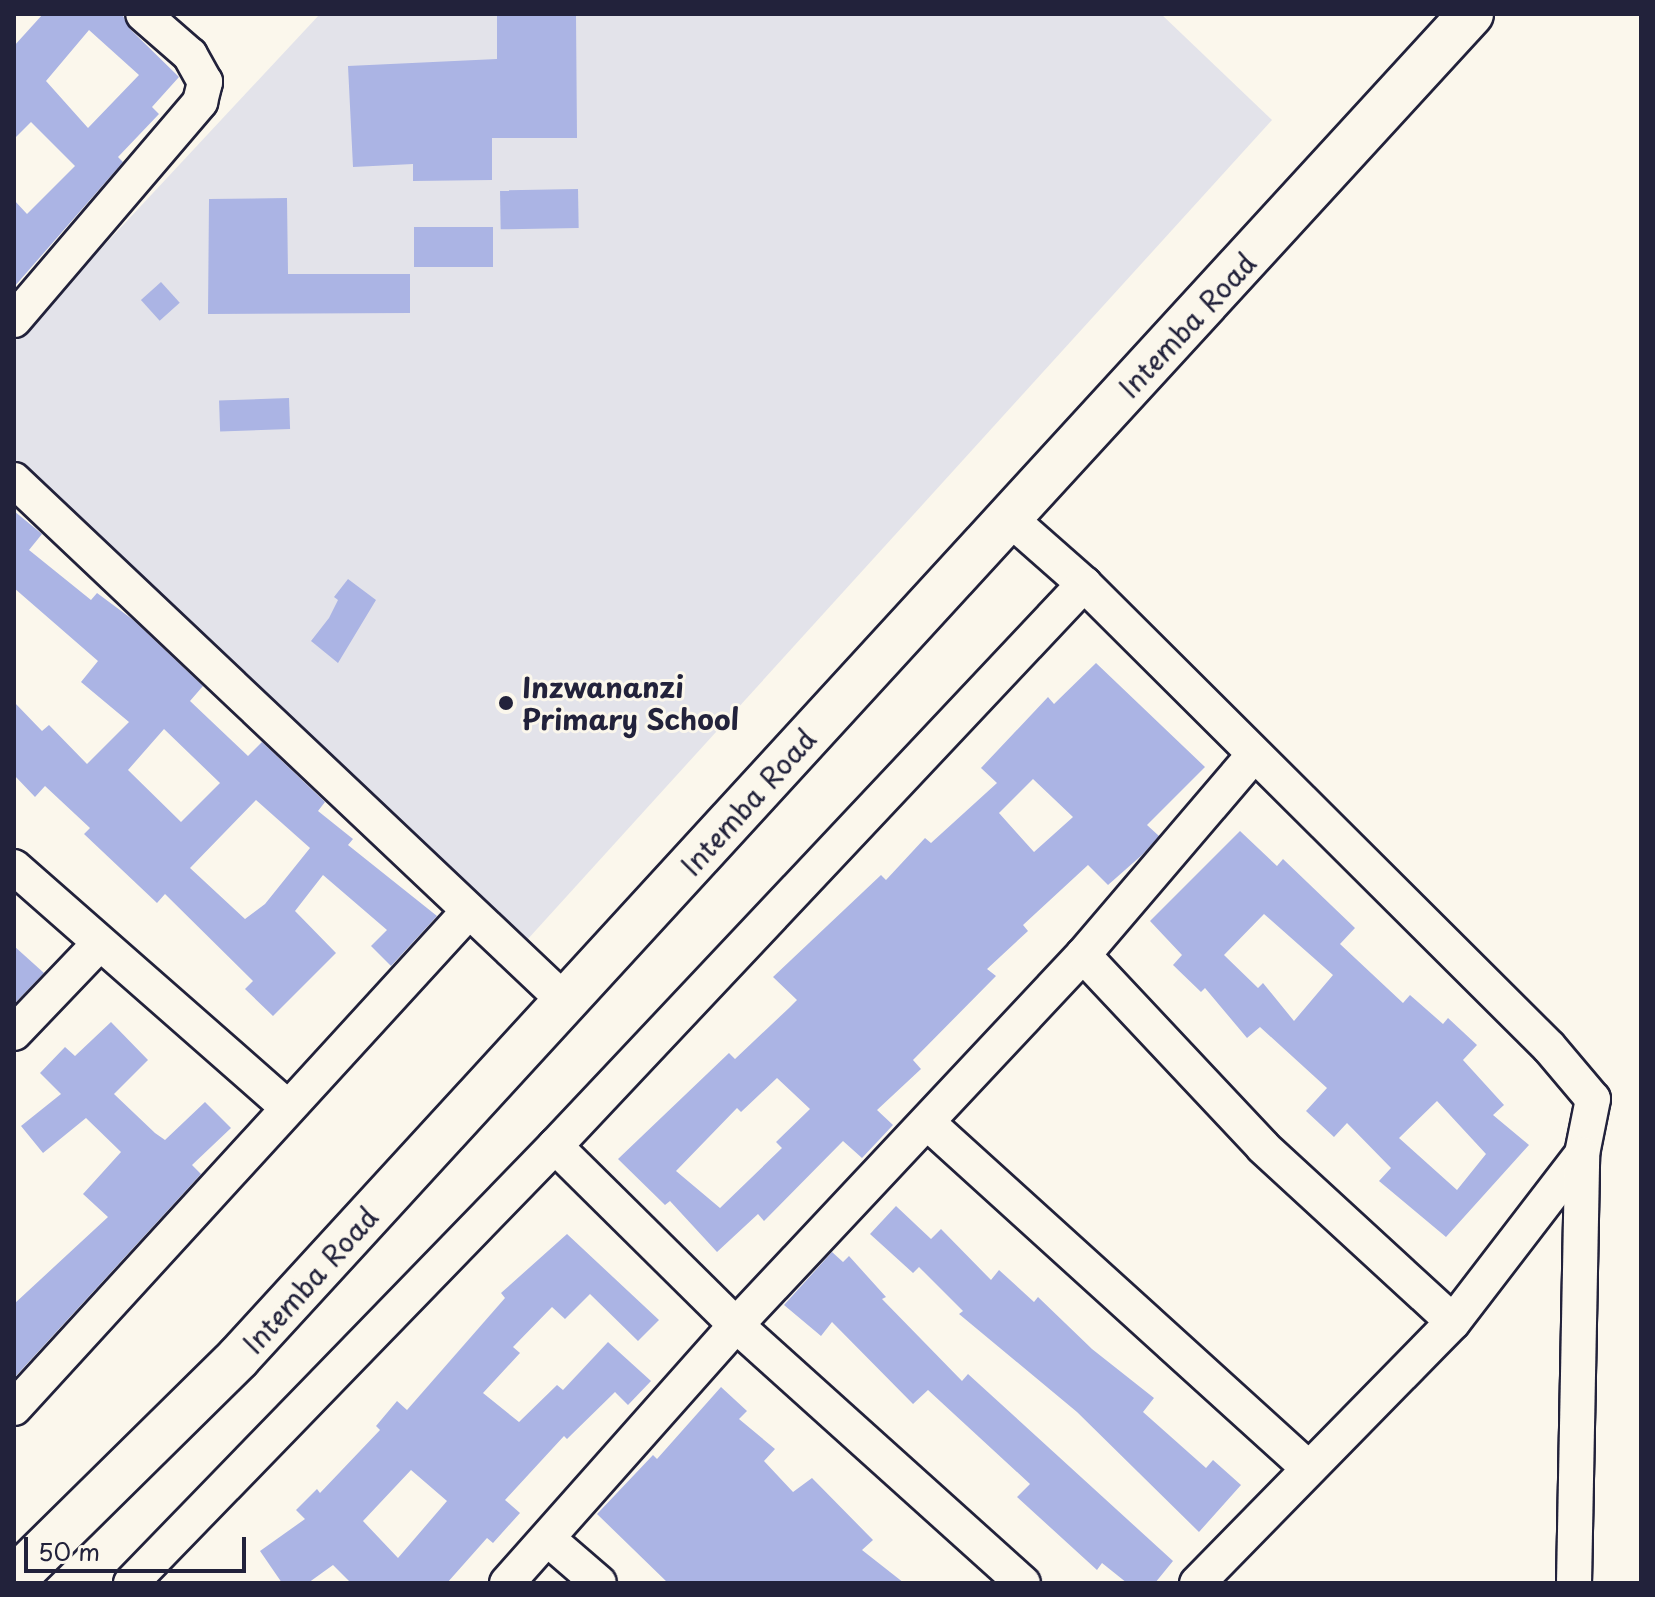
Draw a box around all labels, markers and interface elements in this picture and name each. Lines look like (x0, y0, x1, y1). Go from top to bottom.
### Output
street label: Intemba Road (1111, 246, 1263, 404)
place label: Inzwananzi Primary School (522, 670, 739, 736)
marker: Inzwananzi Primary School (497, 694, 515, 712)
street label: Intemba Road (673, 722, 823, 882)
street label: Intemba Road (235, 1200, 385, 1360)
scale bar (28, 1521, 250, 1571)
text: 50 m (38, 1533, 100, 1569)

